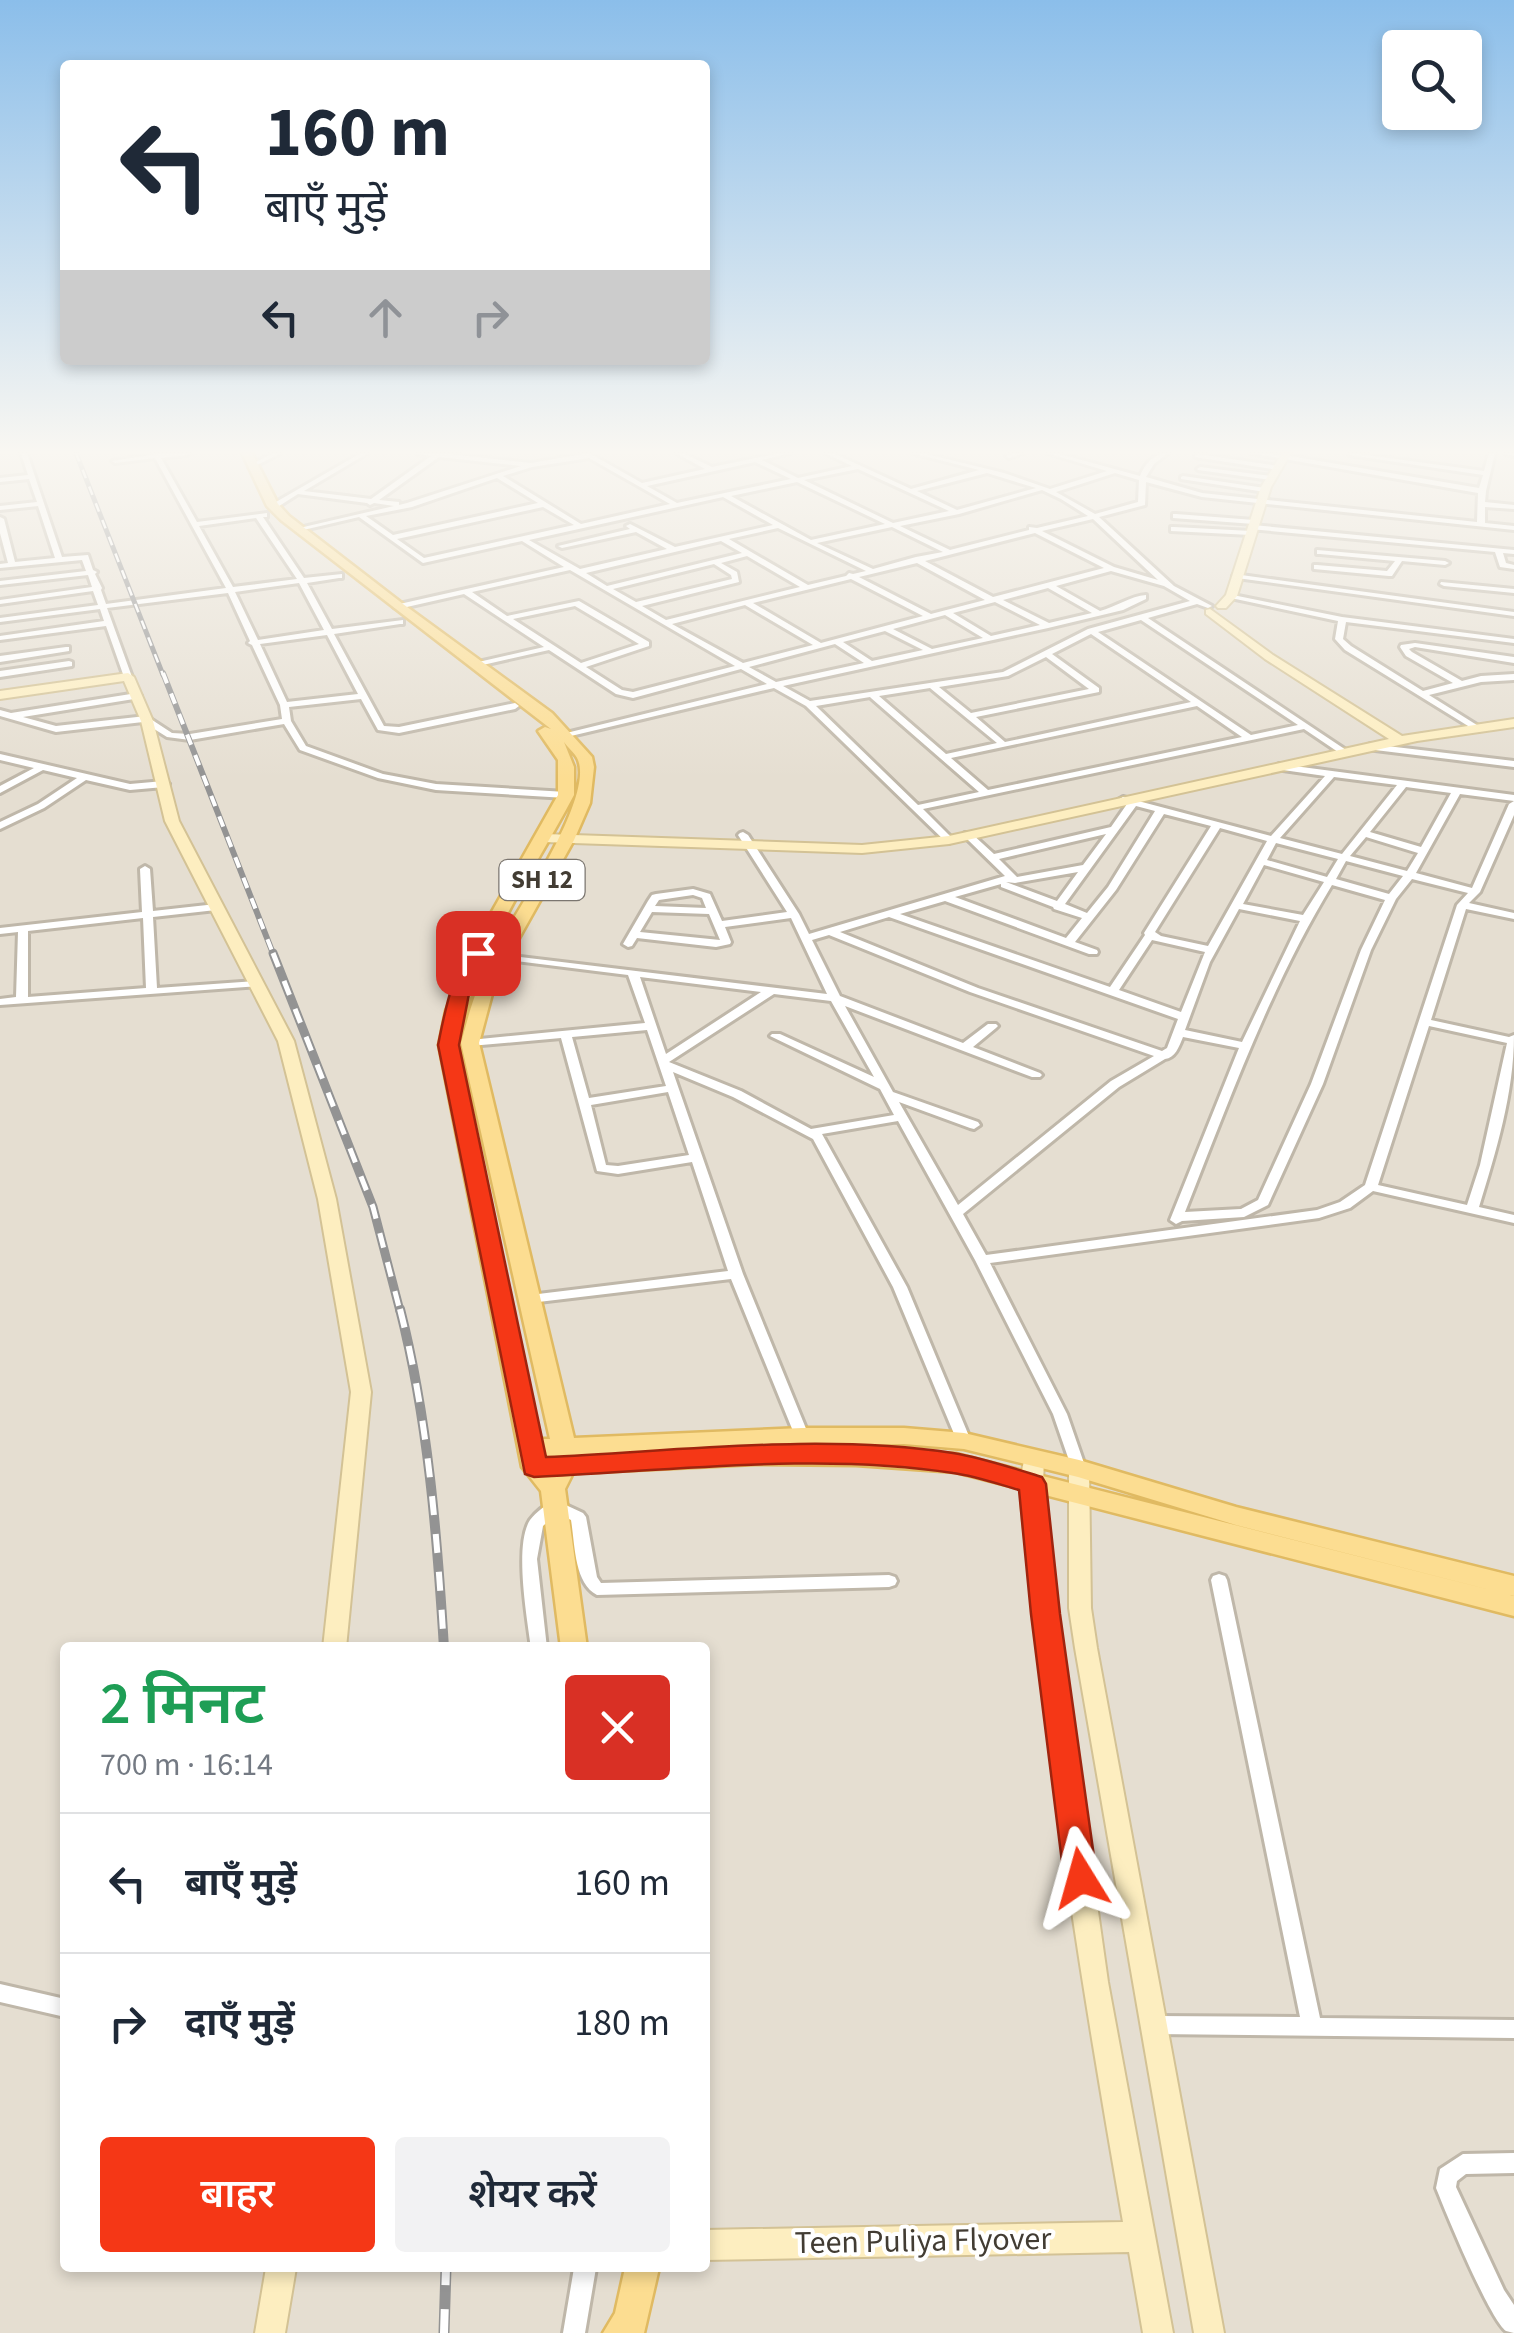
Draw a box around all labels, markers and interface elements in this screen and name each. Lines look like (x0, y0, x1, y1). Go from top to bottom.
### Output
map controls (1382, 30, 1482, 130)
button: search (1382, 30, 1482, 130)
text: 160 m (265, 83, 450, 183)
icon: left (100, 100, 230, 230)
text: बाएँ मुड़ें (265, 176, 387, 240)
icon: left (253, 290, 308, 345)
icon: ahead (358, 290, 413, 345)
icon: right (463, 290, 518, 345)
road number: SH 12 (500, 860, 584, 900)
pin (436, 911, 521, 996)
icon: arrive (451, 926, 506, 981)
text: 2 मिनट (100, 1662, 265, 1747)
button: close (565, 1675, 670, 1780)
text: 700 m · 16:14 (100, 1742, 273, 1788)
position arrow (1029, 1826, 1133, 1930)
icon: left (100, 1856, 155, 1911)
text: बाएँ मुड़ें (185, 1856, 297, 1910)
text: 160 m (574, 1856, 670, 1910)
icon: right (100, 1996, 155, 2051)
text: दाएँ मुड़ें (185, 1996, 295, 2050)
text: 180 m (574, 1996, 670, 2050)
button: बाहर (100, 2137, 375, 2252)
button: शेयर करें (395, 2137, 670, 2252)
street label: Teen Puliya Flyover (794, 2216, 1053, 2266)

